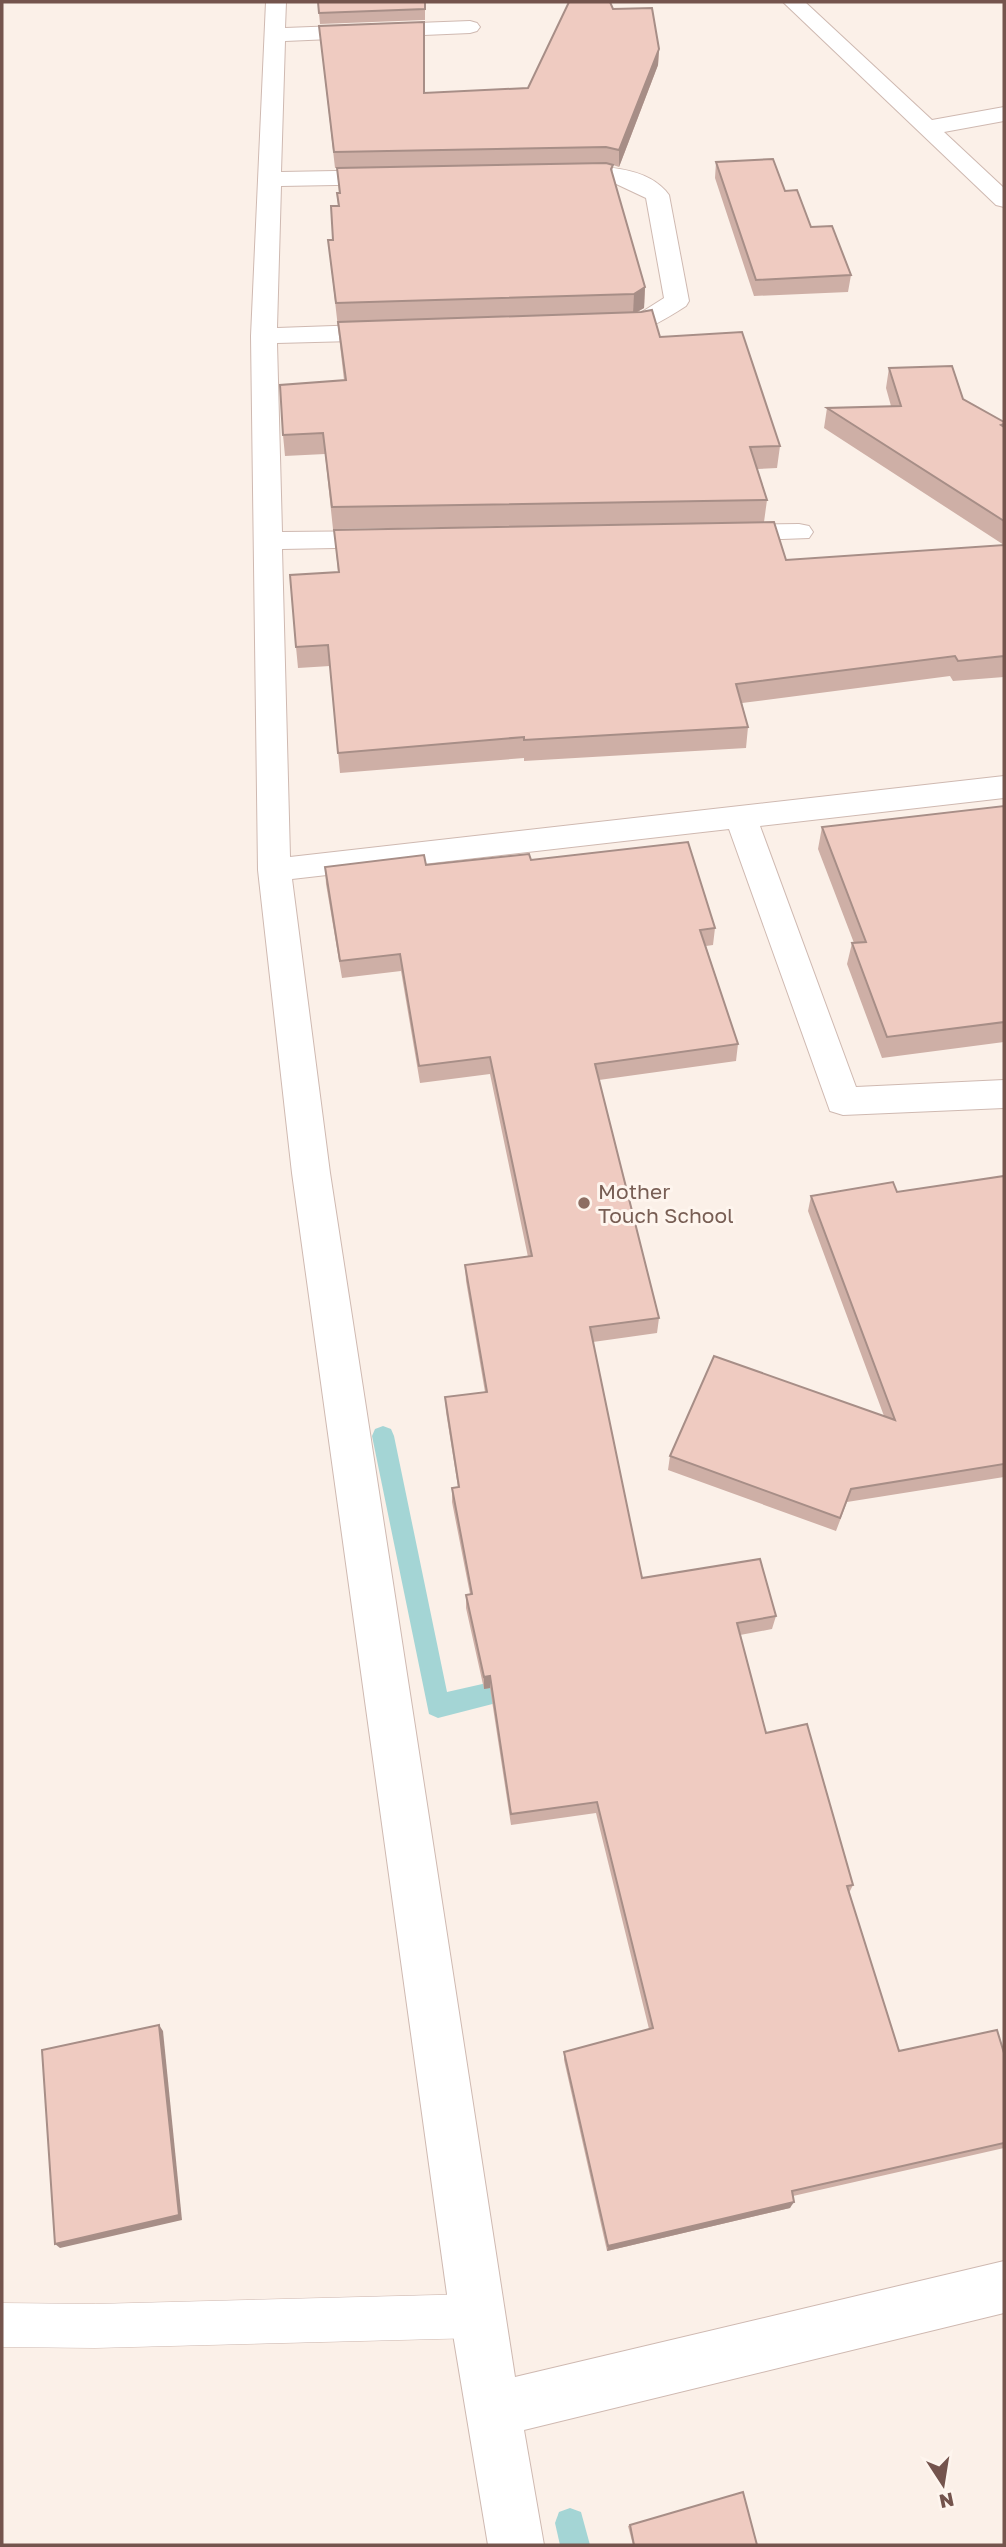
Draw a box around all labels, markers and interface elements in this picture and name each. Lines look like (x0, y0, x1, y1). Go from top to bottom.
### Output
place label: Mother Touch School (598, 1178, 734, 1228)
marker: Mother Touch School (576, 1195, 592, 1211)
north arrow (908, 2449, 978, 2519)
text: N (937, 2488, 956, 2514)

